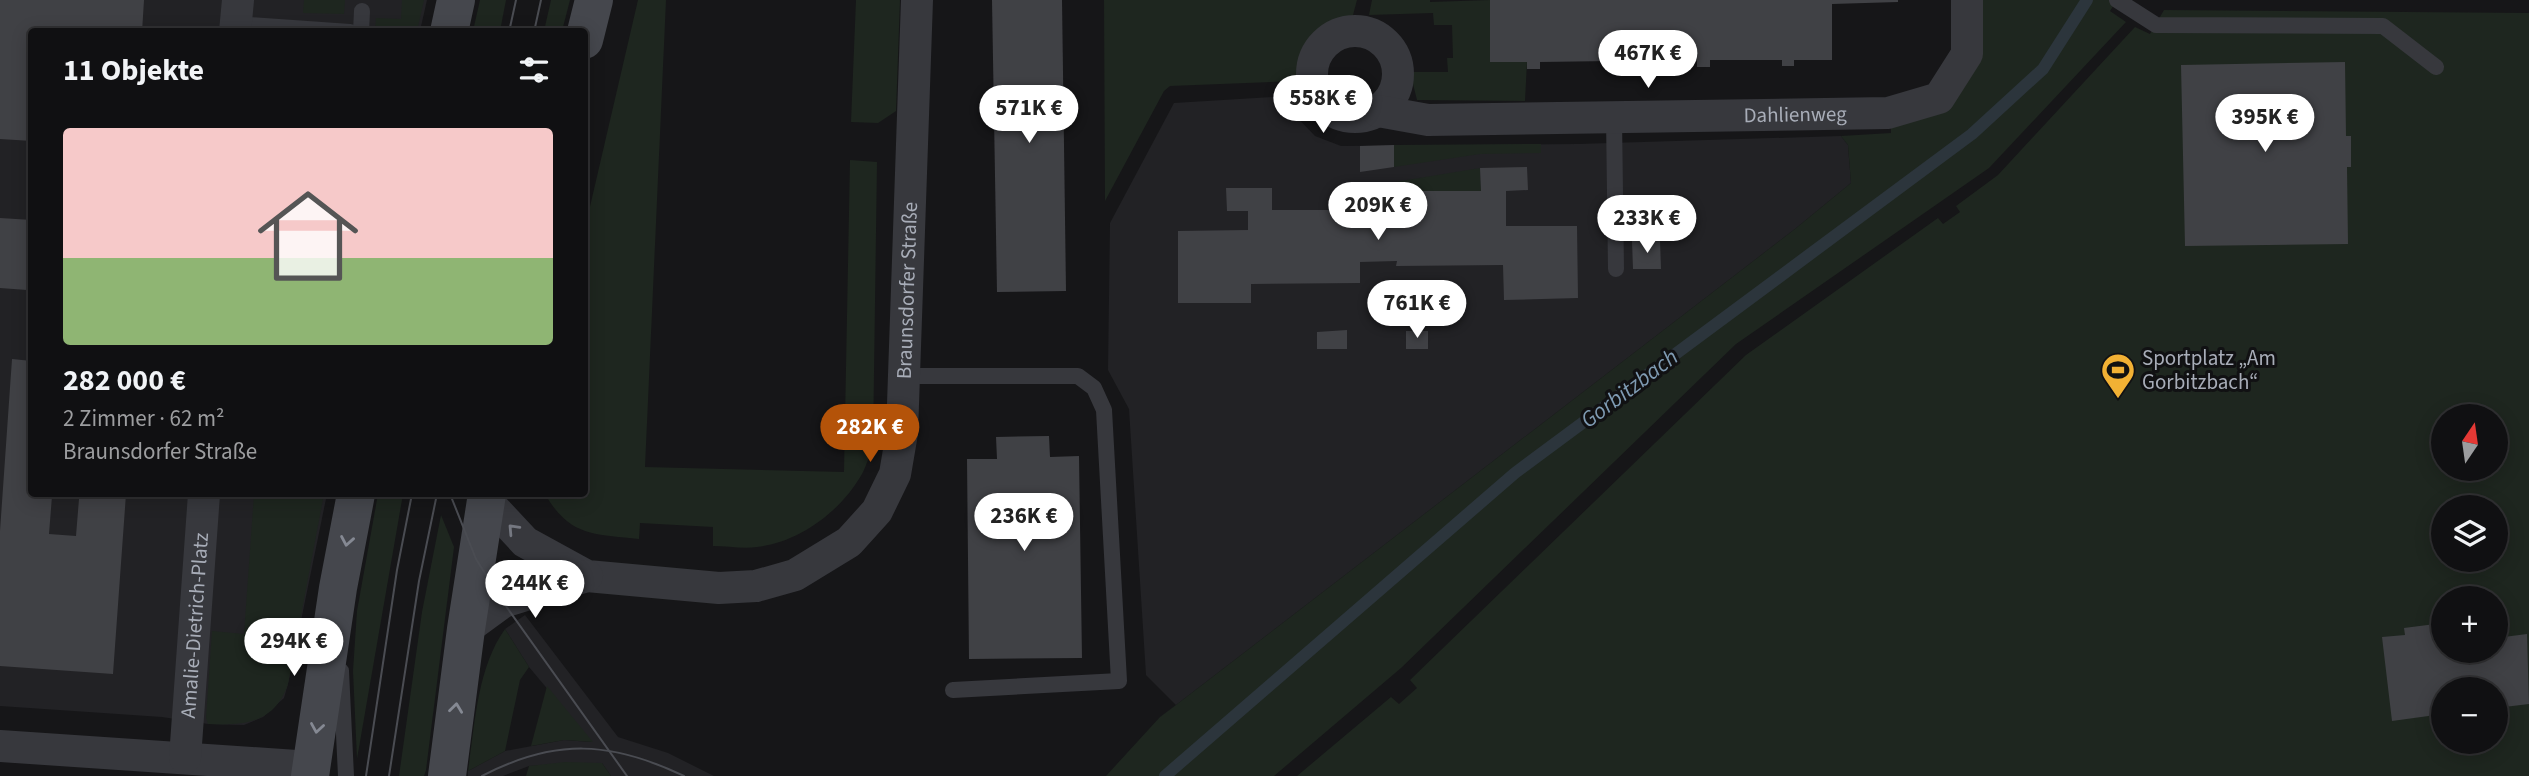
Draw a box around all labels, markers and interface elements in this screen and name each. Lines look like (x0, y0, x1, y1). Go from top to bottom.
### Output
pin: 467K € (1591, 31, 1705, 90)
text: 467K € (1614, 36, 1682, 69)
text: 11 Objekte (63, 49, 204, 92)
icon: filters (515, 51, 553, 89)
pin: 558K € (1266, 76, 1380, 135)
text: 558K € (1289, 81, 1357, 114)
pin: 571K € (972, 86, 1086, 145)
text: 571K € (995, 91, 1063, 124)
pin: 395K € (2208, 94, 2322, 154)
street label: Dahlienweg (1743, 99, 1847, 130)
text: 395K € (2231, 100, 2299, 133)
icon: home (245, 173, 371, 299)
pin: 209K € (1321, 182, 1435, 242)
text: 209K € (1344, 188, 1412, 221)
pin: 233K € (1590, 196, 1704, 255)
street label: Braunsdorfer Straße (889, 201, 925, 380)
text: 233K € (1613, 201, 1681, 234)
pin: 761K € (1360, 280, 1474, 340)
text: 761K € (1383, 286, 1451, 319)
water label: Gorbitzbach (1574, 341, 1685, 436)
place label: Sportplatz „Am Gorbitzbach“ (2142, 343, 2276, 397)
sports icon: Sportplatz „Am Gorbitzbach“ (2099, 351, 2137, 400)
text: 282 000 € (63, 359, 186, 402)
text: 2 Zimmer · 62 m² (63, 402, 225, 435)
north arrow (2431, 404, 2508, 481)
map controls (2431, 404, 2508, 754)
pin: 282K € (813, 405, 927, 464)
text: 282K € (836, 410, 904, 443)
text: Braunsdorfer Straße (63, 435, 257, 468)
pin: 236K € (967, 494, 1081, 553)
button: layers (2431, 495, 2508, 572)
text: 236K € (990, 499, 1058, 532)
one-way arrow (508, 524, 521, 537)
street label: Amalie-Dietrich-Platz (173, 531, 216, 719)
one-way arrow (340, 535, 355, 547)
pin: 244K € (478, 560, 592, 620)
text: 244K € (501, 566, 569, 599)
button: + (2431, 586, 2508, 663)
pin: 294K € (237, 618, 351, 678)
text: 294K € (260, 624, 328, 657)
button: − (2431, 677, 2508, 754)
one-way arrow (448, 702, 463, 714)
one-way arrow (310, 722, 325, 734)

